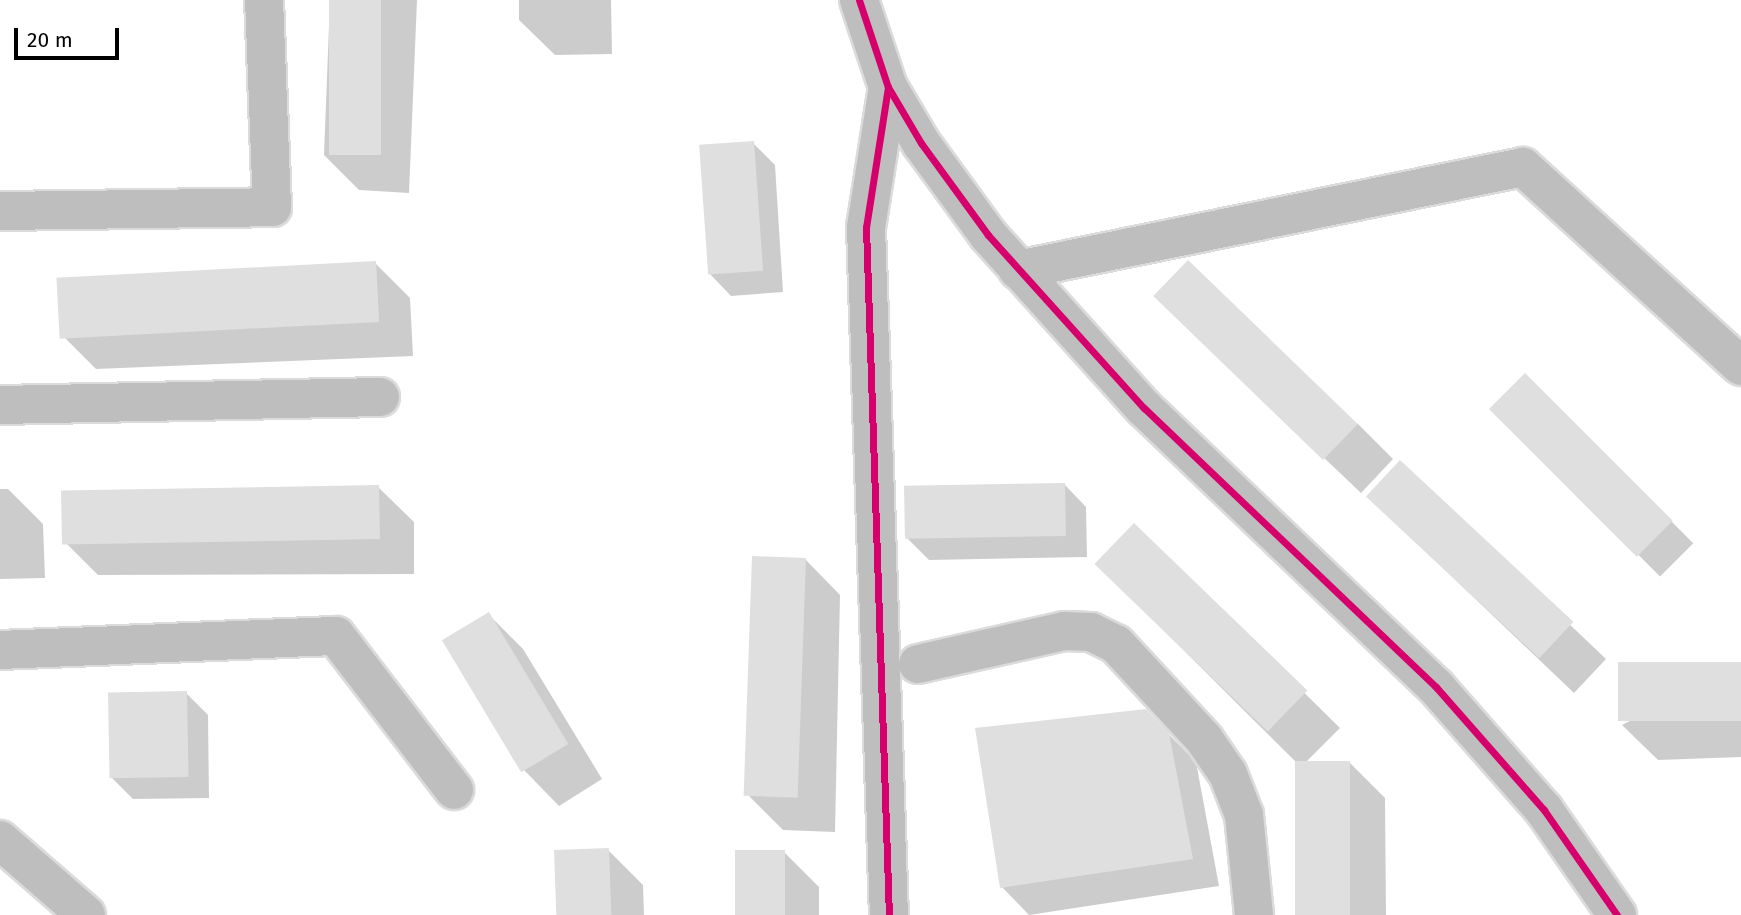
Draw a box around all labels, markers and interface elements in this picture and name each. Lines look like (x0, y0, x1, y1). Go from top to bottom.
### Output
scale bar (18, 14, 122, 58)
text: 20 m (27, 27, 73, 53)

